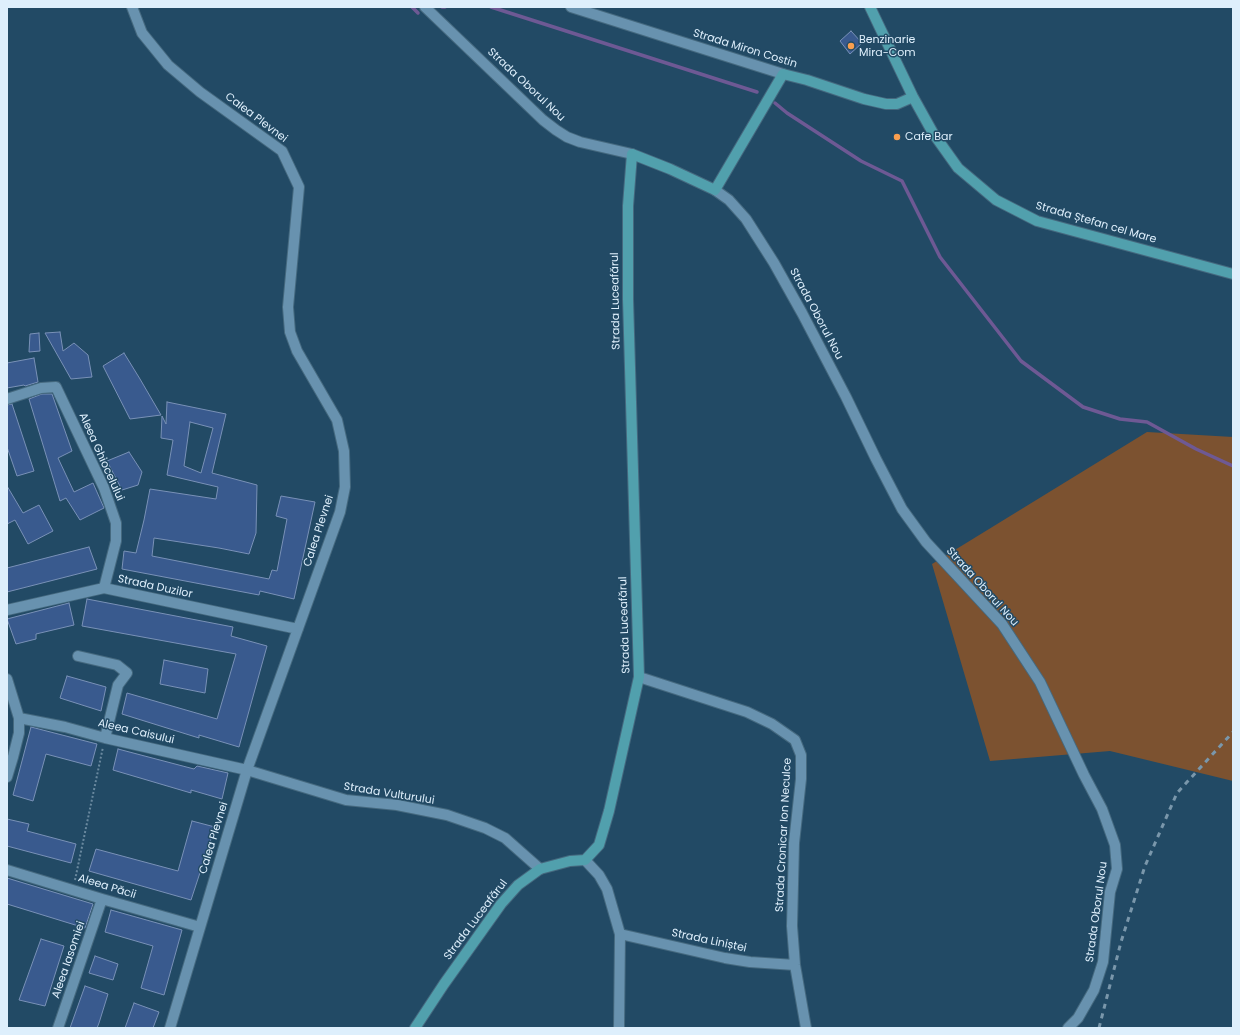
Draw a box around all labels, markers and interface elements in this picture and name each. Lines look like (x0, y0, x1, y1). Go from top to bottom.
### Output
street label: Strada Miron Costin (691, 27, 799, 71)
place label: Benzinarie Mira-Com (859, 33, 916, 59)
marker: Benzinarie Mira-Com (846, 41, 856, 51)
street label: Strada Oborul Nou (484, 46, 568, 124)
street label: Calea Plevnei (222, 90, 290, 146)
place label: Cafe Bar (905, 130, 953, 144)
marker: Cafe Bar (892, 132, 902, 142)
street label: Strada Ștefan cel Mare (1034, 199, 1158, 247)
street label: Strada Luceafărul (609, 252, 623, 350)
street label: Strada Oborul Nou (786, 266, 846, 362)
street label: Aleea Ghiocelului (76, 411, 126, 503)
street label: Calea Plevnei (301, 494, 337, 568)
street label: Strada Oborul Nou (943, 545, 1021, 629)
street label: Strada Duzilor (116, 573, 194, 601)
street label: Strada Luceafărul (617, 576, 633, 674)
street label: Aleea Caisului (97, 717, 175, 747)
street label: Strada Cronicar Ion Neculce (773, 757, 795, 913)
street label: Strada Vulturului (343, 780, 435, 808)
street label: Calea Plevnei (197, 800, 231, 876)
street label: Strada Oborul Nou (1083, 861, 1111, 963)
street label: Aleea Păcii (76, 872, 138, 902)
street label: Strada Luceafărul (441, 877, 511, 963)
street label: Aleea Iasomiei (50, 920, 88, 1000)
street label: Strada Liniștei (670, 927, 748, 955)

